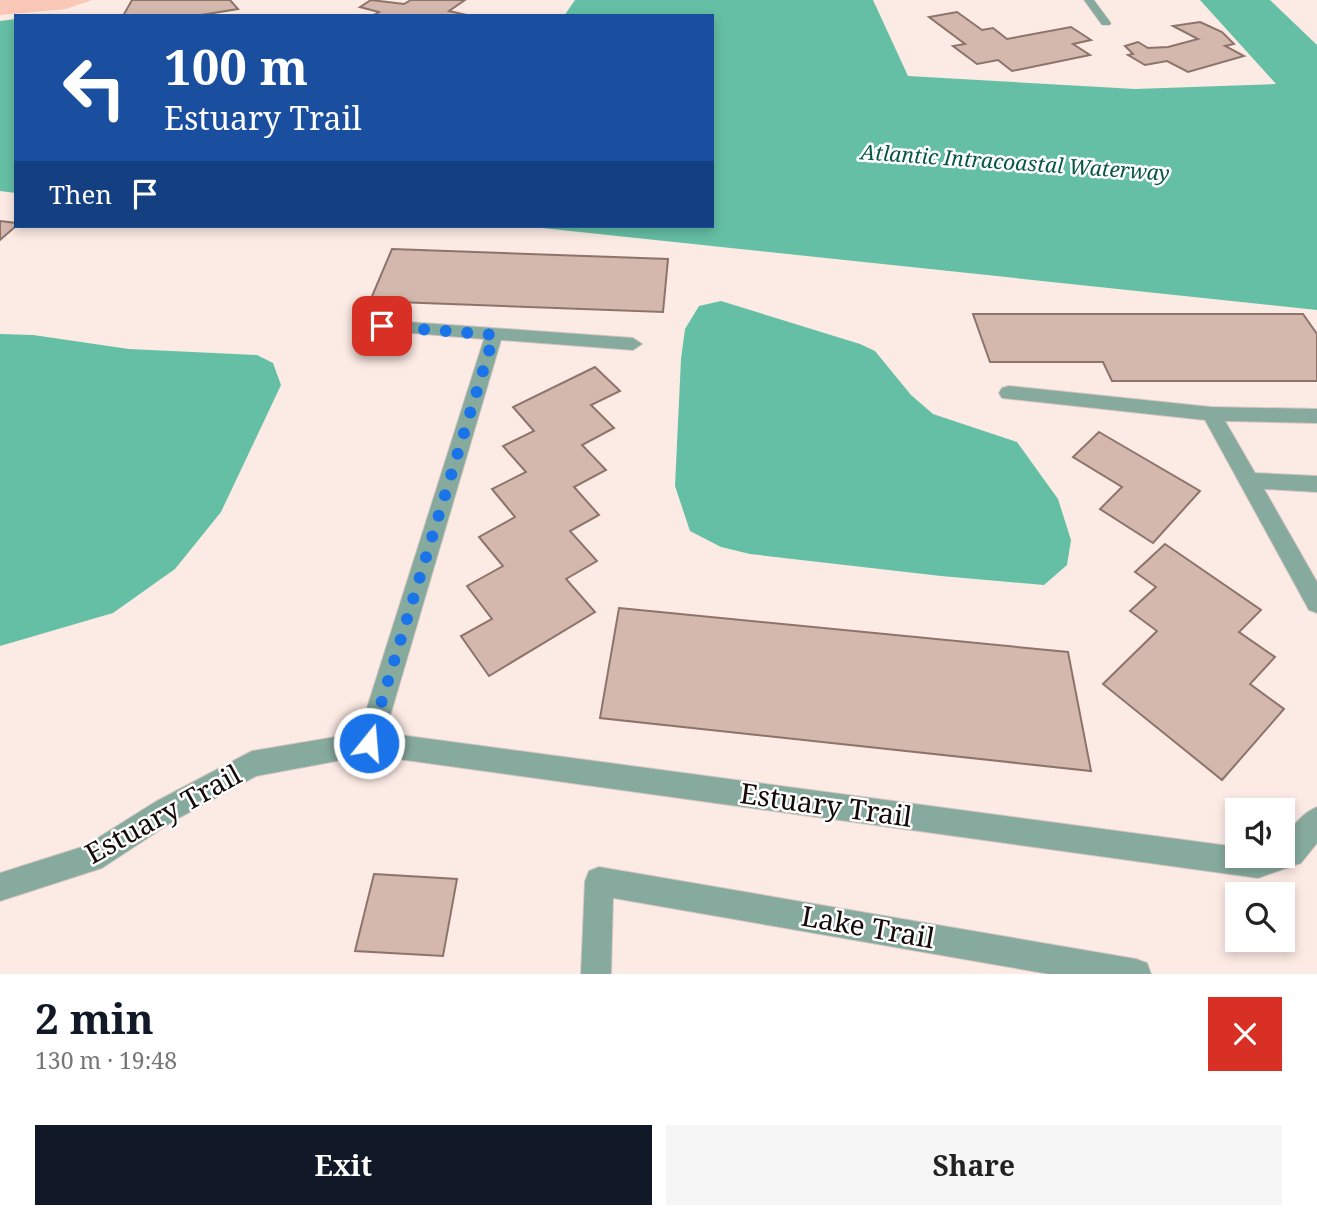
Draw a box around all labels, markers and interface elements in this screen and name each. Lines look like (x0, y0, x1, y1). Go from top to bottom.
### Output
text: 100 m (164, 33, 308, 99)
icon: left (49, 42, 140, 133)
text: Estuary Trail (164, 96, 362, 139)
water label: Atlantic Intracoastal Waterway (857, 137, 1171, 187)
icon: arrive (126, 175, 164, 213)
text: Then (49, 176, 112, 212)
pin (352, 296, 412, 356)
icon: arrive (363, 307, 401, 345)
position arrow (332, 706, 406, 780)
street label: Estuary Trail (78, 754, 248, 872)
street label: Estuary Trail (738, 773, 915, 835)
map controls (1225, 798, 1295, 952)
button: sound (1225, 798, 1295, 868)
button: search (1225, 882, 1295, 952)
street label: Lake Trail (799, 896, 938, 956)
text: 2 min (35, 989, 154, 1046)
button: close (1208, 997, 1282, 1071)
text: 130 m · 19:48 (35, 1044, 177, 1076)
button: Exit (35, 1125, 652, 1205)
button: Share (666, 1125, 1282, 1205)

